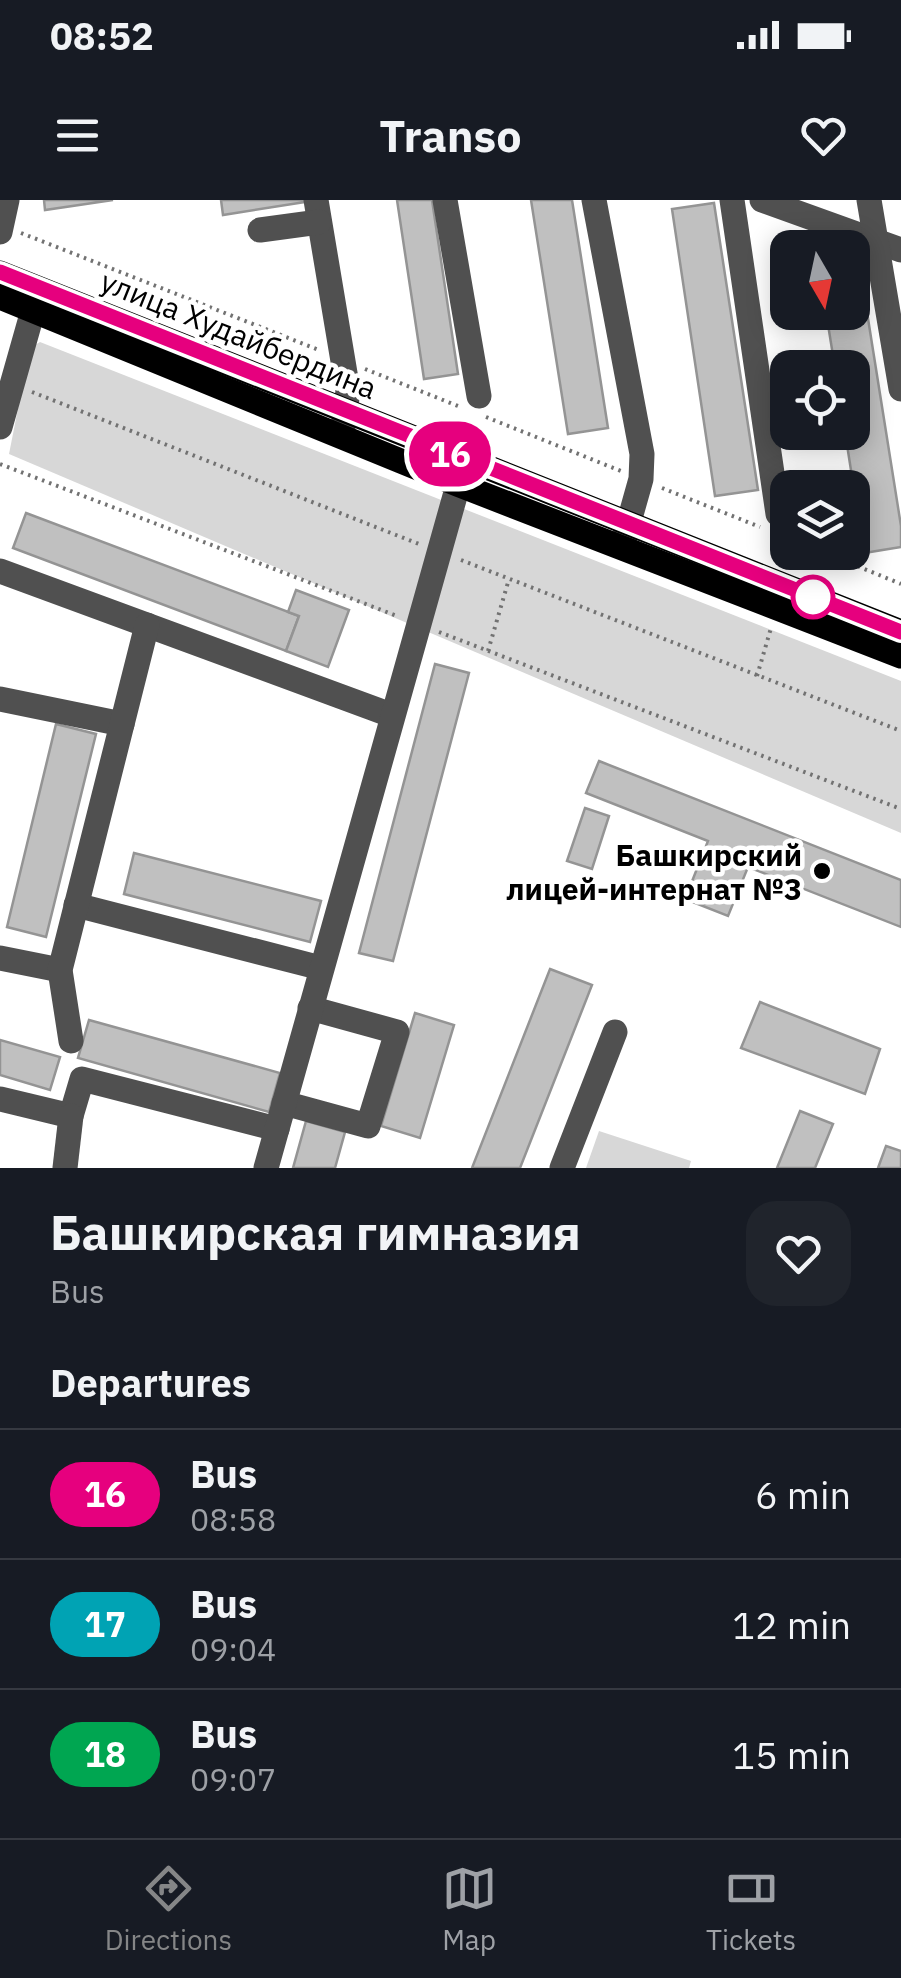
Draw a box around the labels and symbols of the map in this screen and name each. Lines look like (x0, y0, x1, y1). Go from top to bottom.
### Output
north arrow (770, 230, 870, 330)
street label: улица Худайбердина (95, 261, 383, 407)
line badge: 16 (405, 422, 495, 486)
unlabelled marker (792, 576, 834, 618)
place label: Башкирский лицей-интернат №3 (506, 835, 802, 908)
marker: Башкирский лицей-интернат №3 (811, 860, 833, 882)

